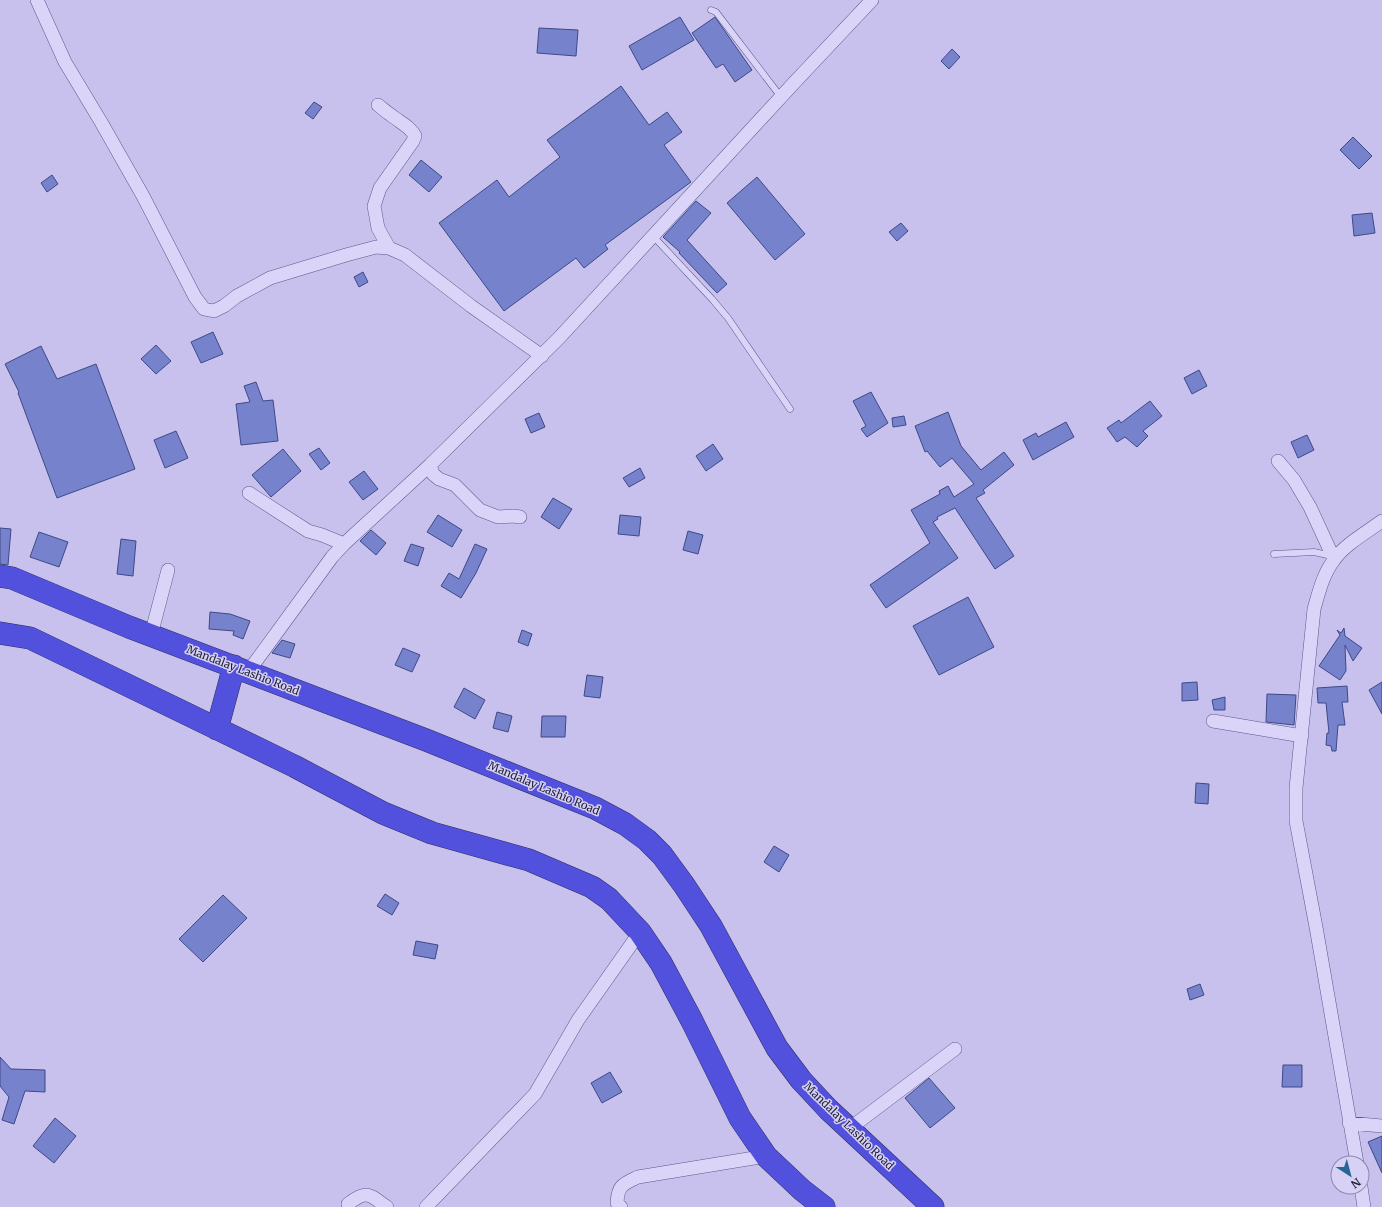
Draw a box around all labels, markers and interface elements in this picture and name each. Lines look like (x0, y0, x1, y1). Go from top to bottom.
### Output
street label: Mandalay Lashio Road (185, 642, 302, 698)
street label: Mandalay Lashio Road (486, 758, 602, 818)
street label: Mandalay Lashio Road (801, 1079, 897, 1173)
north arrow (1330, 1155, 1370, 1195)
text: N (1348, 1175, 1364, 1191)

